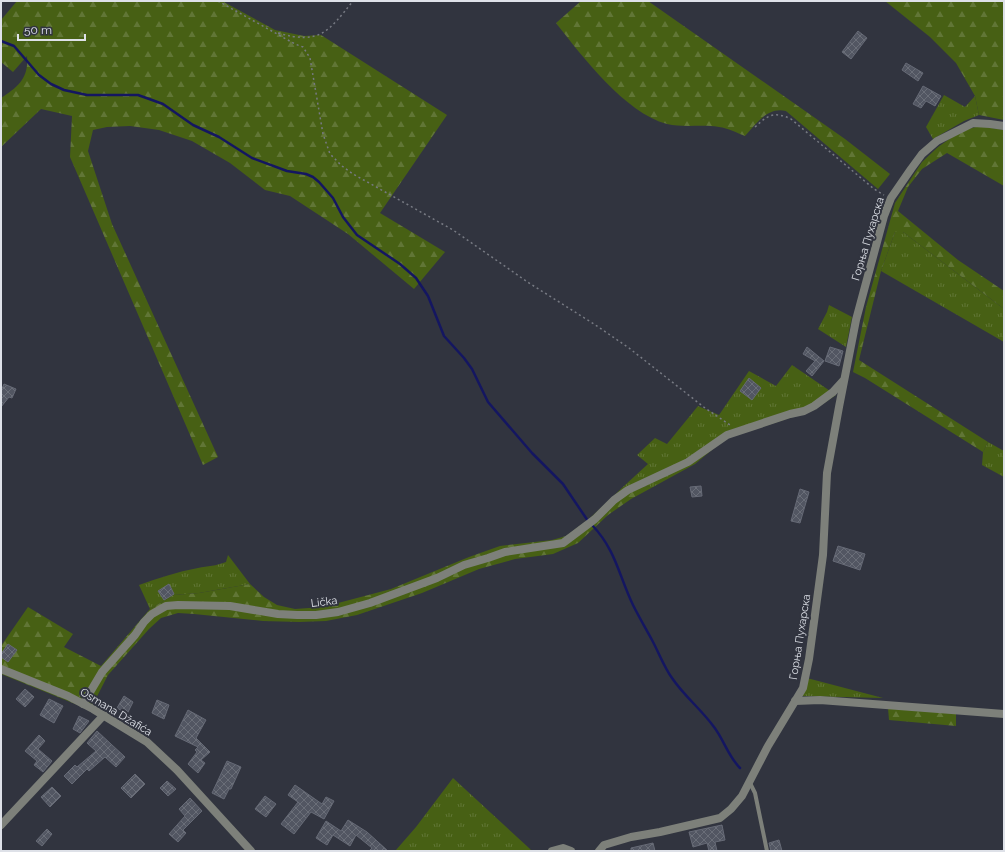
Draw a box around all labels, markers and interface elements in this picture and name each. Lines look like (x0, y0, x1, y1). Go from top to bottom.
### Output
scale bar (18, 16, 85, 42)
text: 50 m (24, 23, 52, 37)
street label: Горња Пухарска (849, 196, 887, 282)
street label: Горња Пухарска (787, 593, 813, 681)
street label: Lička (310, 594, 338, 610)
street label: Osmana Džafića (78, 685, 154, 739)

